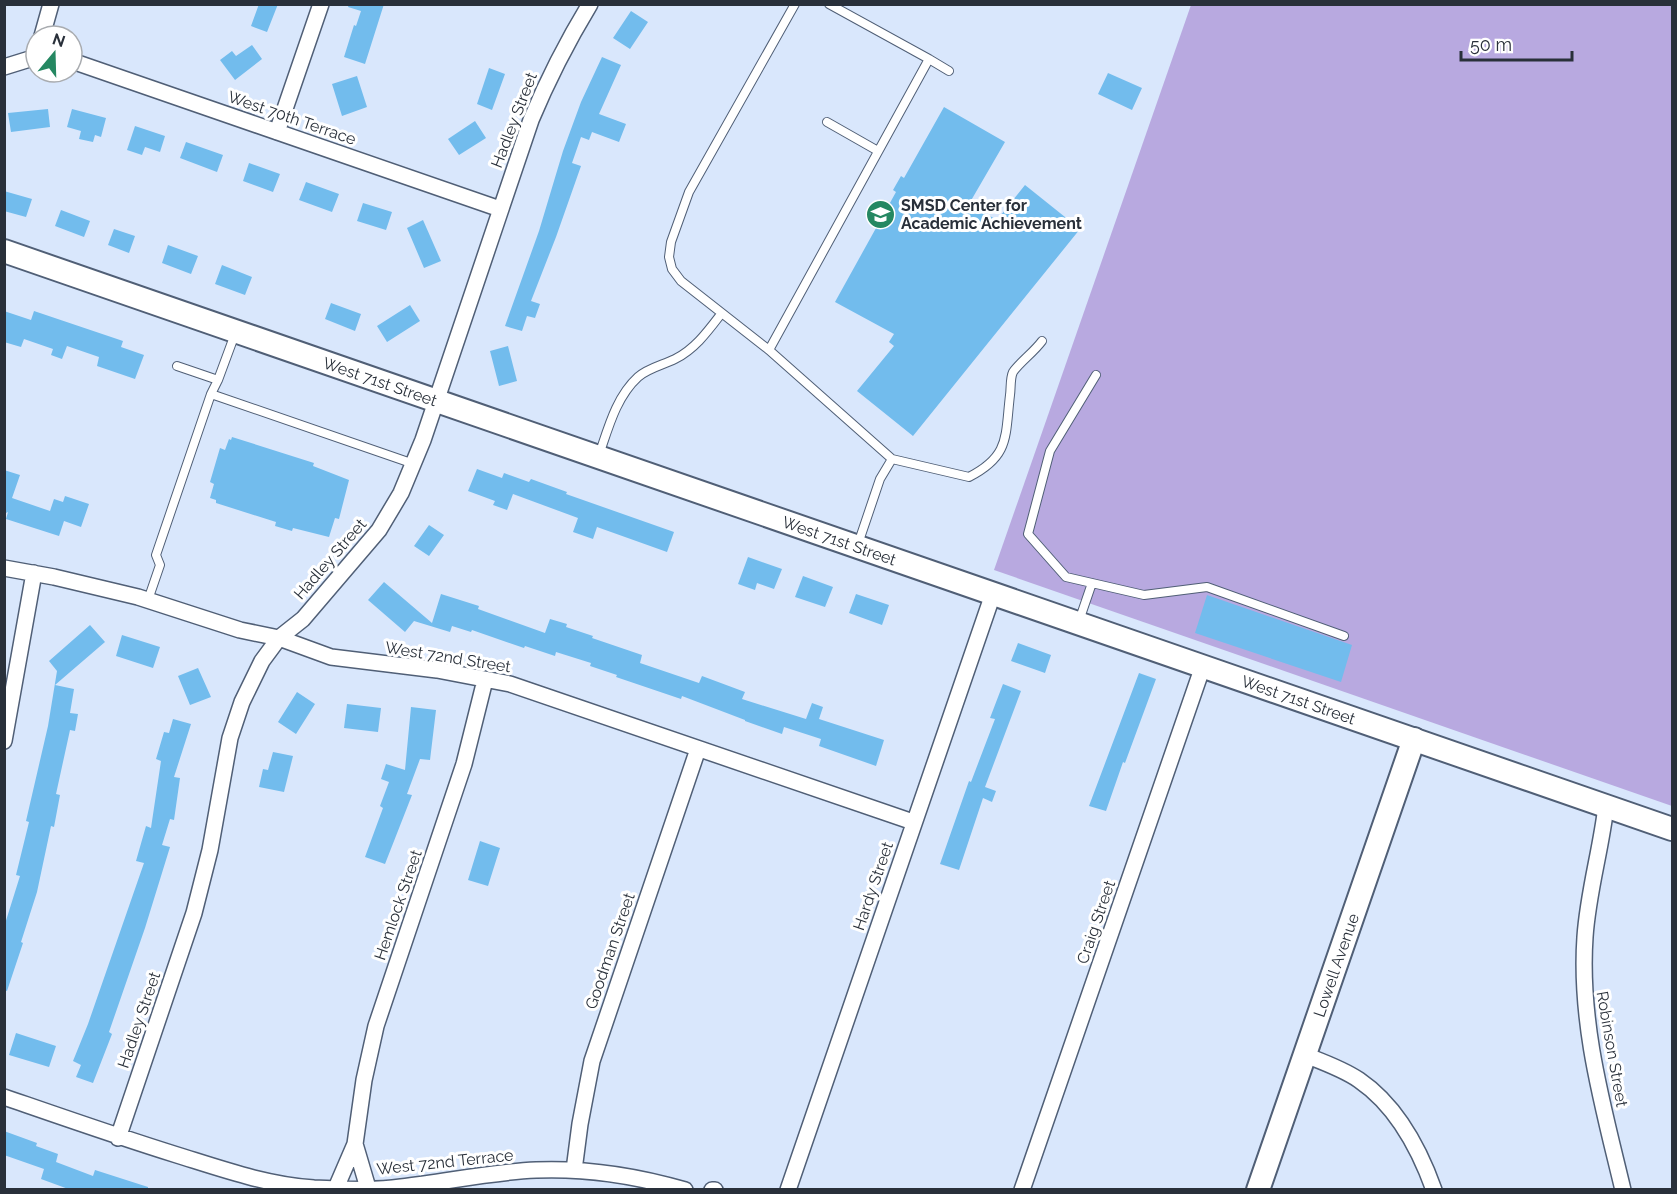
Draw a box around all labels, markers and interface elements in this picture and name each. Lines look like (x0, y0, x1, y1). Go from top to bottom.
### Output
north arrow (24, 24, 84, 84)
scale bar (1461, 24, 1572, 62)
text: N (50, 29, 68, 51)
text: 50 m (1470, 34, 1512, 55)
street label: Hadley Street (487, 69, 541, 170)
street label: West 70th Terrace (225, 87, 359, 149)
place label: SMSD Center for Academic Achievement (901, 196, 1082, 233)
school or university icon: SMSD Center for Academic Achievement (864, 198, 896, 230)
street label: West 71st Street (321, 353, 440, 410)
street label: West 71st Street (780, 512, 899, 569)
street label: Hadley Street (290, 514, 371, 603)
street label: West 72nd Street (384, 638, 513, 676)
street label: West 71st Street (1239, 671, 1359, 728)
street label: Hardy Street (849, 839, 897, 933)
street label: Hemlock Street (370, 847, 426, 963)
street label: Craig Street (1073, 877, 1119, 966)
street label: Goodman Street (581, 890, 639, 1012)
street label: Lowell Avenue (1309, 911, 1363, 1019)
street label: Hadley Street (114, 969, 165, 1071)
street label: Robinson Street (1592, 990, 1632, 1109)
street label: West 72nd Terrace (376, 1145, 514, 1179)

